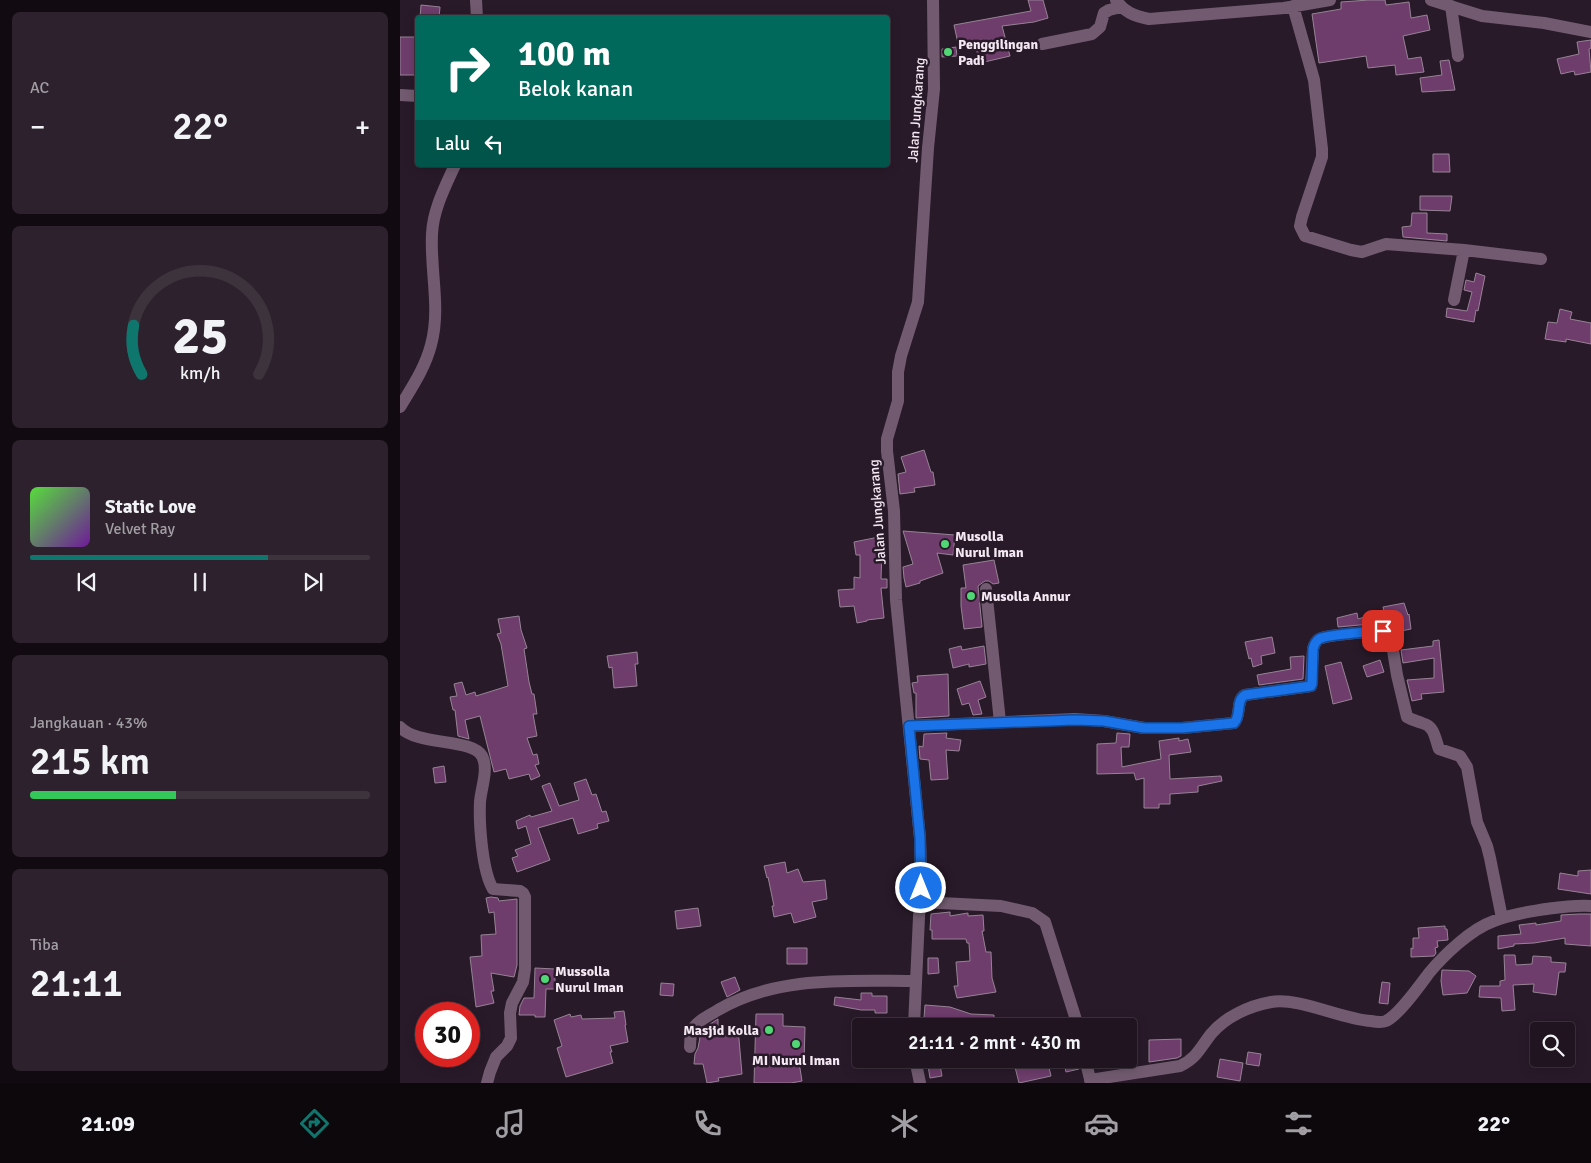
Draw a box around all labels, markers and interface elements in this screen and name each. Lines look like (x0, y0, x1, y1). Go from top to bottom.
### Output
text: 100 m (518, 32, 611, 75)
icon: right (435, 35, 500, 100)
place label: Penggilingan Padi (958, 36, 1038, 69)
marker: Penggilingan Padi (942, 46, 954, 58)
street label: Jalan Jungkarang (904, 57, 929, 163)
text: Belok kanan (518, 75, 633, 102)
text: AC (30, 78, 49, 98)
text: 22° (172, 103, 228, 150)
text: − (30, 110, 45, 144)
text: + (355, 110, 370, 144)
icon: left (480, 130, 508, 158)
text: Lalu (435, 132, 470, 156)
text: 25 (172, 304, 228, 368)
text: km/h (180, 362, 220, 384)
street label: Jalan Jungkarang (865, 459, 890, 565)
text: Static Love (105, 495, 196, 519)
text: Velvet Ray (105, 519, 175, 539)
place label: Musolla Nurul Iman (955, 528, 1024, 561)
marker: Musolla Nurul Iman (939, 538, 951, 550)
icon: previous (73, 568, 101, 596)
icon: pause (186, 568, 214, 596)
icon: next (299, 568, 327, 596)
place label: Musolla Annur (981, 588, 1071, 605)
marker: Musolla Annur (965, 590, 977, 602)
pin (1362, 610, 1404, 652)
icon: arrive (1369, 617, 1397, 645)
text: Jangkauan · 43% (30, 713, 147, 733)
text: 215 km (30, 738, 150, 785)
position arrow (894, 861, 946, 913)
text: Tiba (30, 935, 59, 955)
text: 21:11 (30, 960, 123, 1007)
place label: Mussolla Nurul Iman (555, 963, 624, 996)
marker: Mussolla Nurul Iman (539, 973, 551, 985)
speed limit sign: 30 (415, 1002, 480, 1067)
place label: Masjid Kolla (683, 1022, 759, 1039)
map controls (1530, 1022, 1575, 1067)
button: search (1530, 1022, 1575, 1067)
marker: Masjid Kolla (763, 1024, 775, 1036)
text: 21:11 · 2 mnt · 430 m (908, 1031, 1081, 1055)
marker: MI Nurul Iman (790, 1038, 802, 1050)
place label: MI Nurul Iman (752, 1052, 840, 1069)
icon: directions (297, 1106, 332, 1141)
icon: music (493, 1106, 528, 1141)
icon: phone (690, 1106, 725, 1141)
icon: climate (887, 1106, 922, 1141)
icon: car (1084, 1106, 1119, 1141)
icon: filters (1281, 1106, 1316, 1141)
text: 21:09 (81, 1110, 135, 1137)
text: 22° (1477, 1110, 1510, 1137)

